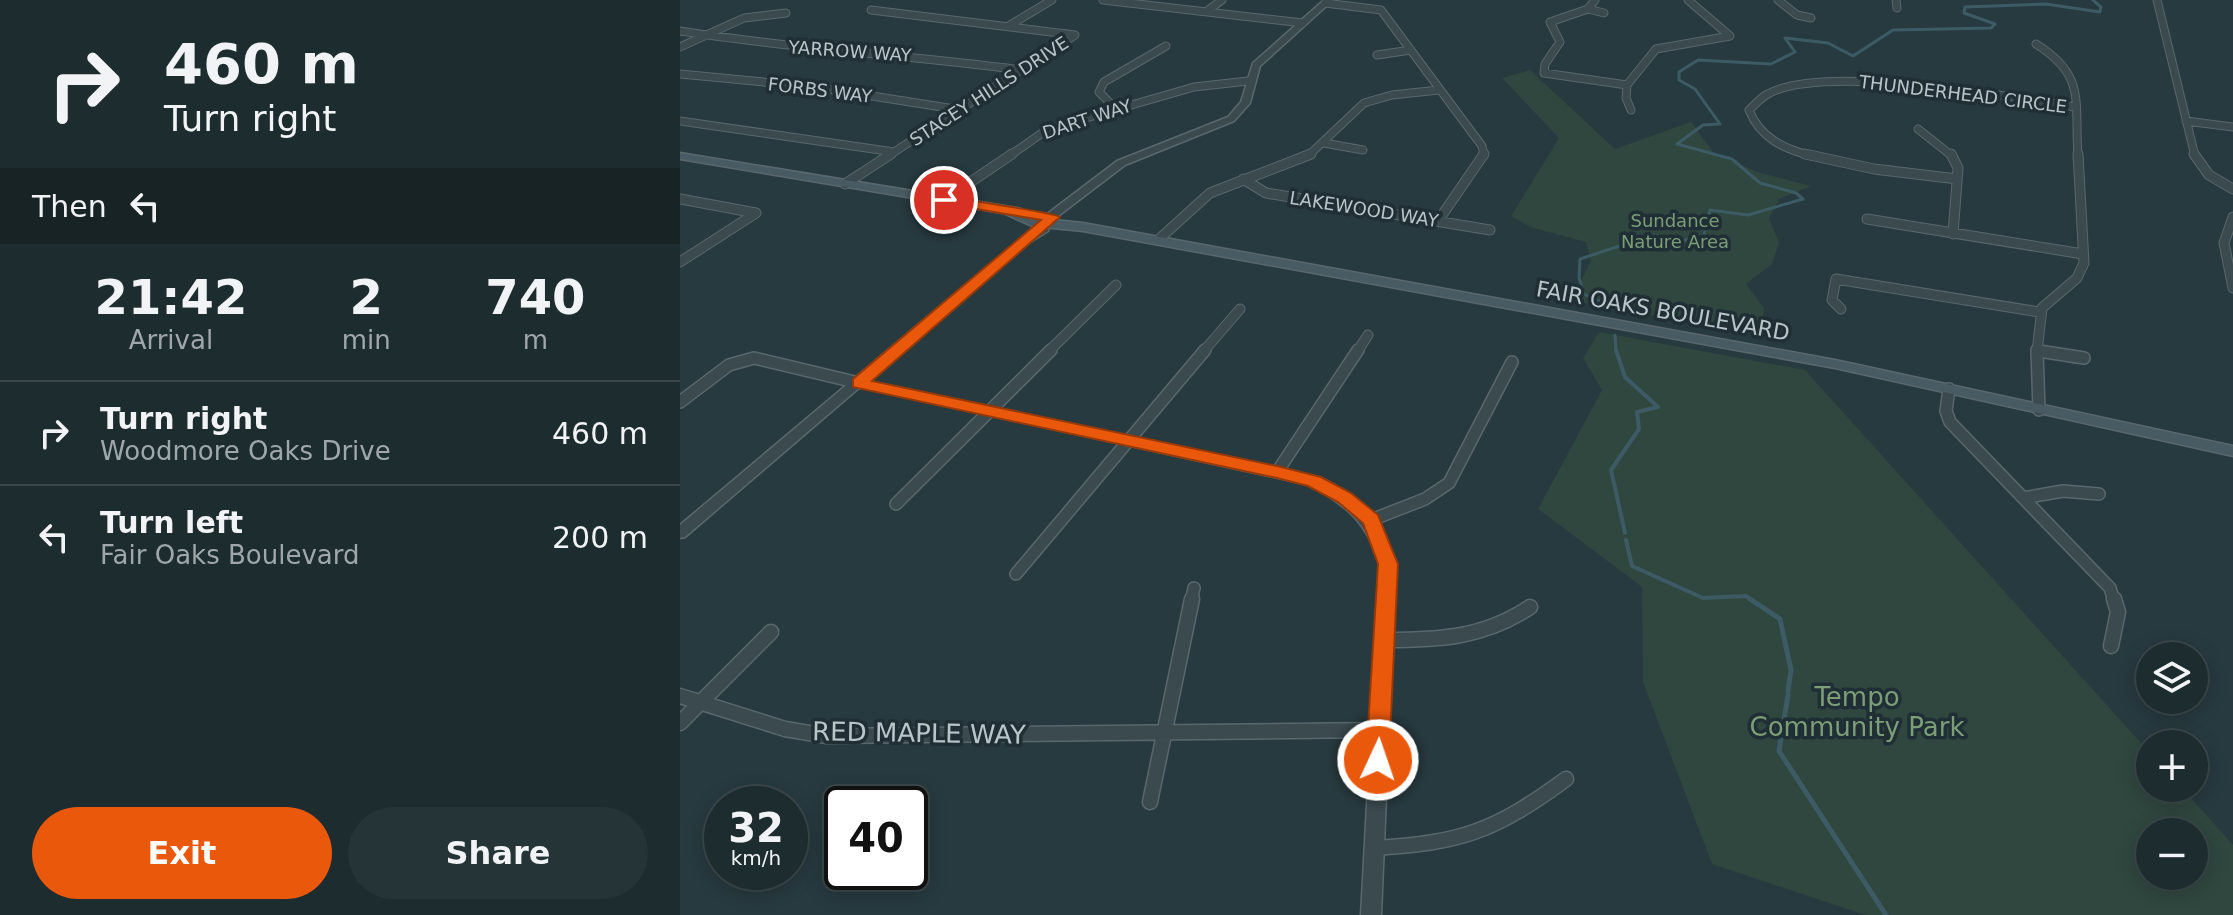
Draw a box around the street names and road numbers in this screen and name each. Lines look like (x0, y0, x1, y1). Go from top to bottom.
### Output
street label: STACEY HILLS DRIVE (906, 32, 1072, 150)
street label: YARROW WAY (787, 36, 913, 66)
street label: THUNDERHEAD CIRCLE (1857, 71, 2068, 117)
street label: FORBS WAY (767, 73, 874, 107)
street label: DART WAY (1040, 94, 1135, 143)
street label: LAKEWOOD WAY (1288, 187, 1441, 231)
street label: FAIR OAKS BOULEVARD (1534, 276, 1792, 346)
street label: RED MAPLE WAY (812, 716, 1026, 750)

